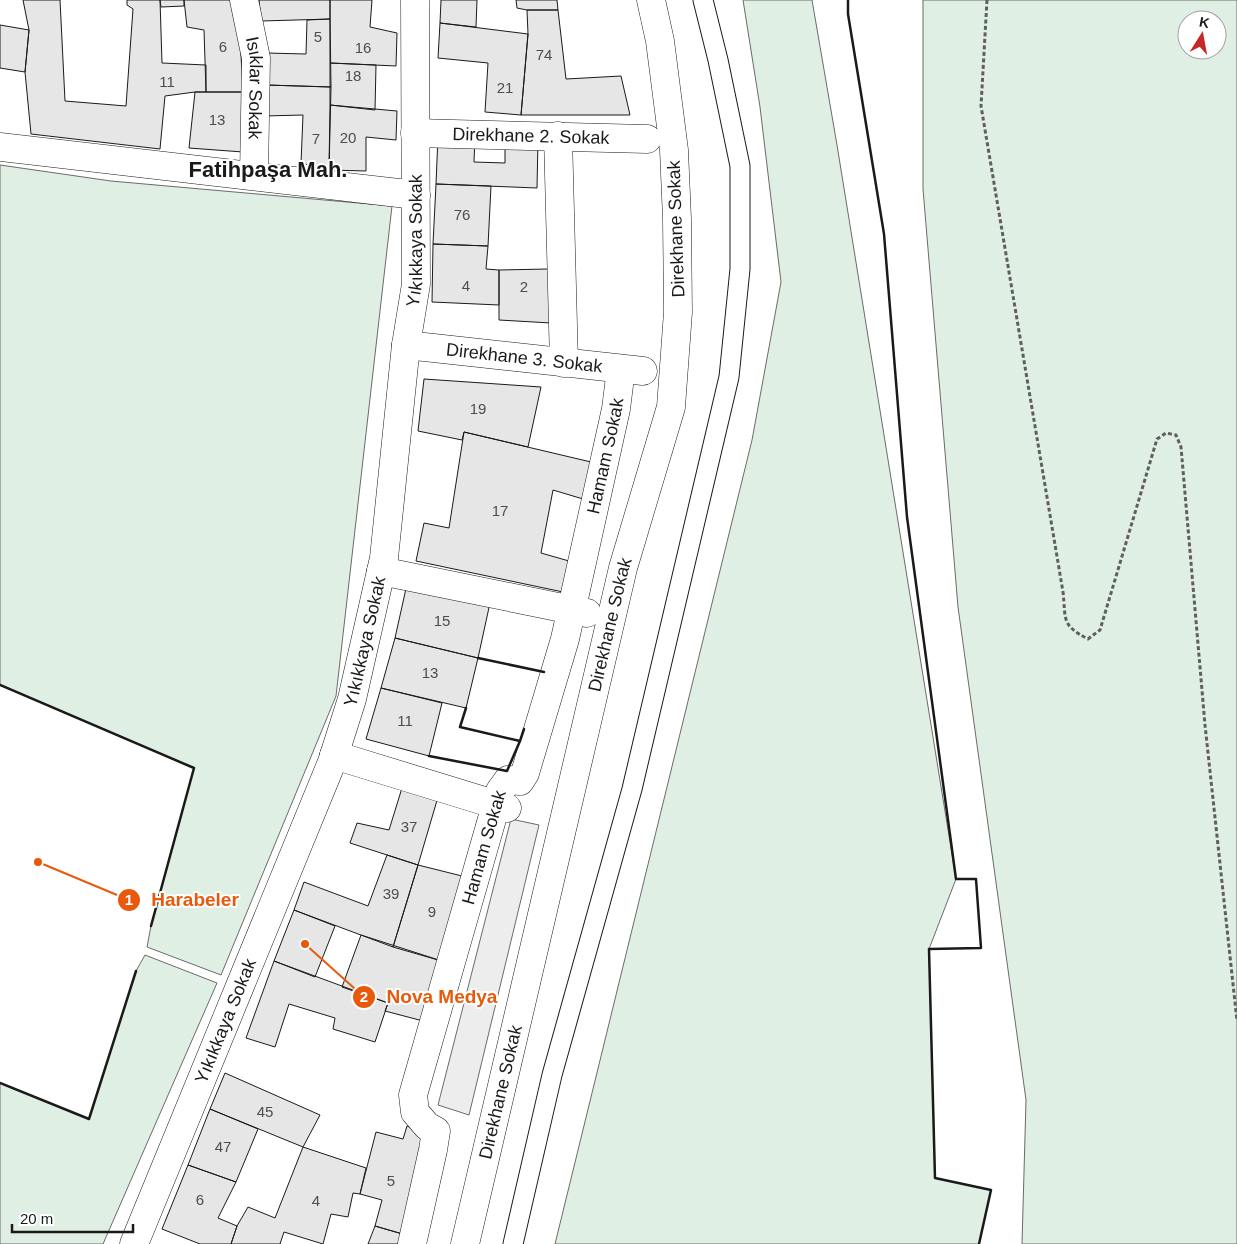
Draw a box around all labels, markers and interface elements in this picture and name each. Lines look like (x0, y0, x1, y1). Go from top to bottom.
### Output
north arrow (1177, 10, 1227, 60)
text: K (1198, 13, 1211, 31)
house number: 5 (314, 28, 322, 45)
street label: Isıklar Sokak (242, 35, 266, 140)
house number: 6 (219, 38, 227, 55)
house number: 16 (355, 39, 371, 56)
house number: 74 (536, 46, 552, 63)
house number: 18 (345, 67, 361, 84)
house number: 11 (159, 73, 175, 90)
house number: 21 (497, 79, 513, 96)
house number: 13 (209, 111, 225, 128)
street label: Direkhane 2. Sokak (452, 124, 611, 148)
house number: 20 (340, 129, 356, 146)
house number: 7 (312, 130, 320, 147)
district label: Fatihpaşa Mah. (189, 157, 347, 182)
street label: Direkhane Sokak (664, 159, 688, 298)
street label: Yıkıkkaya Sokak (402, 173, 426, 309)
house number: 76 (454, 206, 470, 223)
house number: 4 (462, 277, 470, 294)
house number: 2 (520, 278, 528, 295)
street label: Direkhane 3. Sokak (445, 339, 604, 377)
street label: Hamam Sokak (583, 396, 627, 516)
house number: 19 (470, 400, 486, 417)
house number: 17 (492, 502, 508, 519)
street label: Direkhane Sokak (584, 554, 636, 694)
street label: Yıkıkkaya Sokak (340, 574, 390, 709)
house number: 15 (434, 612, 450, 629)
house number: 13 (422, 664, 438, 681)
house number: 11 (397, 712, 413, 729)
street label: Hamam Sokak (458, 787, 510, 907)
house number: 37 (401, 818, 417, 835)
callout: Harabeler (116, 883, 249, 917)
house number: 39 (383, 885, 399, 902)
text: Harabeler (151, 889, 239, 910)
text: 1 (125, 891, 133, 908)
house number: 9 (428, 903, 436, 920)
street label: Yıkıkkaya Sokak (191, 955, 260, 1086)
callout: Nova Medya (352, 980, 508, 1014)
text: Nova Medya (387, 986, 498, 1007)
text: 2 (360, 988, 368, 1005)
street label: Direkhane Sokak (475, 1022, 526, 1161)
house number: 45 (257, 1103, 273, 1120)
house number: 47 (215, 1138, 231, 1155)
house number: 5 (387, 1172, 395, 1189)
house number: 6 (196, 1191, 204, 1208)
house number: 4 (312, 1192, 320, 1209)
scale bar (12, 1202, 134, 1234)
text: 20 m (20, 1210, 53, 1227)

